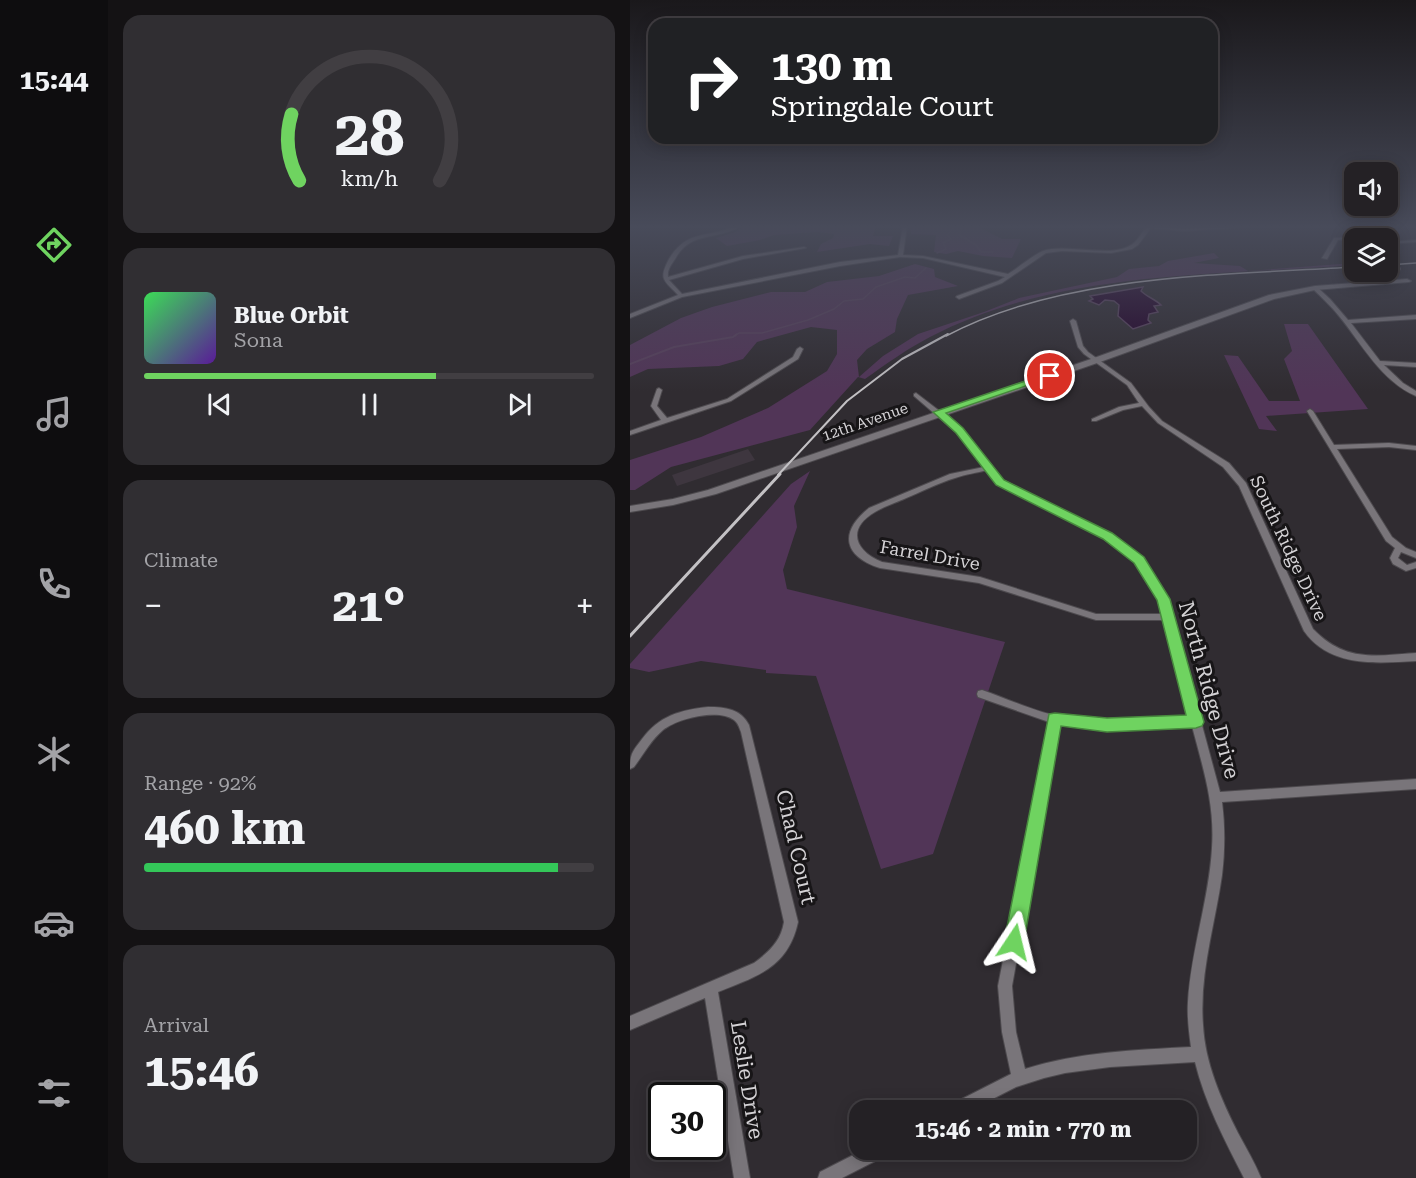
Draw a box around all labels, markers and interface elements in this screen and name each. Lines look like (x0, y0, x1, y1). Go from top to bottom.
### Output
text: 130 m (771, 41, 893, 90)
icon: right (672, 42, 750, 120)
text: 15:44 (20, 64, 88, 96)
text: Springdale Court (771, 91, 994, 123)
text: 28 (334, 97, 404, 170)
map controls (1344, 162, 1398, 282)
button: sound (1344, 162, 1398, 216)
text: km/h (340, 166, 398, 191)
icon: directions (33, 224, 75, 266)
button: layers (1344, 228, 1398, 282)
text: Blue Orbit (234, 303, 349, 328)
text: Sona (234, 328, 283, 352)
pin (1024, 350, 1075, 401)
icon: arrive (1033, 359, 1066, 392)
icon: previous (203, 388, 236, 421)
icon: pause (353, 388, 386, 421)
icon: next (503, 388, 536, 421)
icon: music (33, 393, 75, 435)
street label: 12th Avenue (820, 399, 910, 445)
street label: South Ridge Drive (1246, 472, 1332, 624)
street label: Farrel Drive (878, 536, 982, 574)
text: Climate (144, 548, 218, 572)
icon: phone (33, 563, 75, 605)
text: 21° (333, 579, 405, 632)
text: − (144, 586, 162, 625)
text: + (576, 586, 594, 625)
street label: North Ridge Drive (1174, 599, 1244, 781)
icon: climate (33, 733, 75, 775)
text: Range · 92% (144, 771, 256, 795)
street label: Chad Court (771, 788, 821, 907)
text: 460 km (144, 802, 305, 855)
icon: car (33, 902, 75, 944)
position arrow (982, 910, 1046, 974)
text: Arrival (144, 1013, 209, 1037)
street label: Leslie Drive (726, 1019, 768, 1141)
text: 15:46 (144, 1044, 259, 1097)
icon: filters (33, 1072, 75, 1114)
speed limit sign: 30 (648, 1082, 726, 1160)
text: 15:46 · 2 min · 770 m (914, 1117, 1132, 1142)

